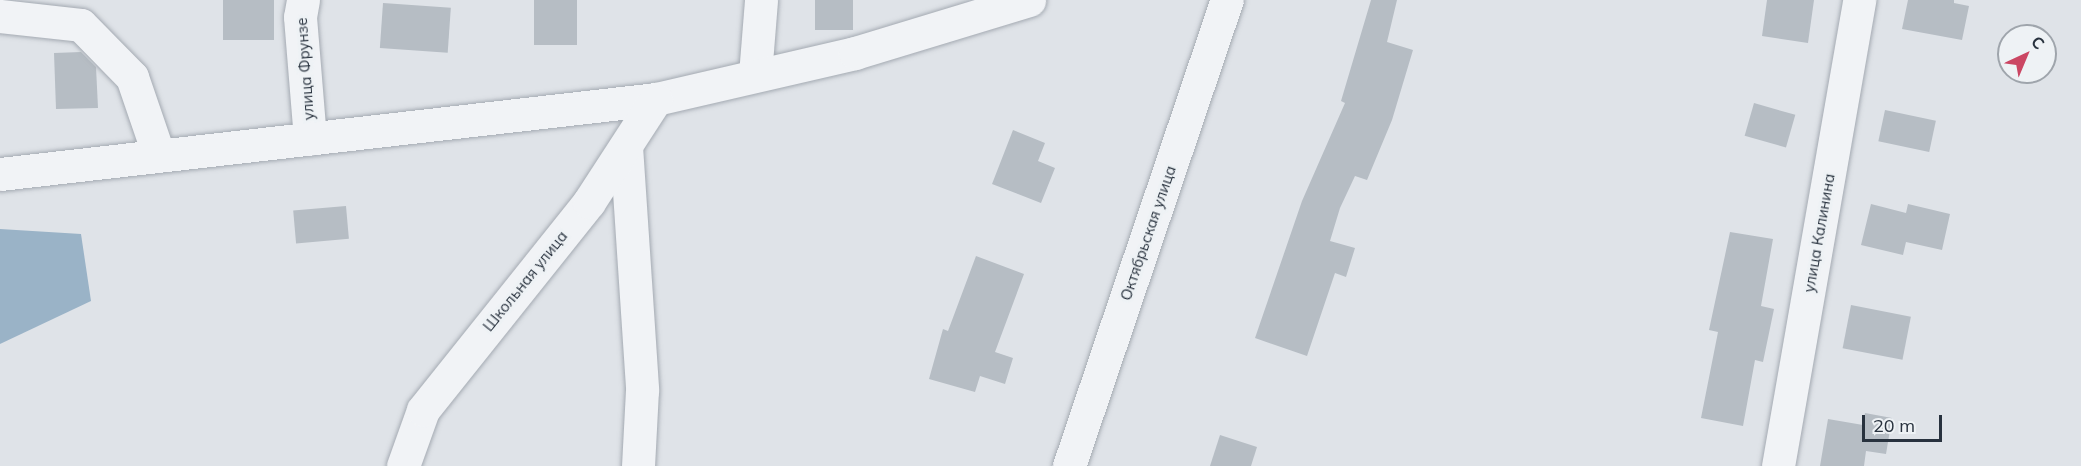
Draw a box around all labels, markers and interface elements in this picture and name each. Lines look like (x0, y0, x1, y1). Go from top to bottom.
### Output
street label: улица Фрунзе (292, 17, 318, 121)
north arrow (1997, 24, 2057, 84)
text: С (2027, 31, 2049, 53)
street label: Октябрьская улица (1116, 163, 1180, 303)
street label: улица Калинина (1800, 172, 1838, 294)
street label: Школьная улица (479, 227, 571, 335)
scale bar (1865, 403, 1944, 441)
text: 20 m (1873, 414, 1915, 437)

